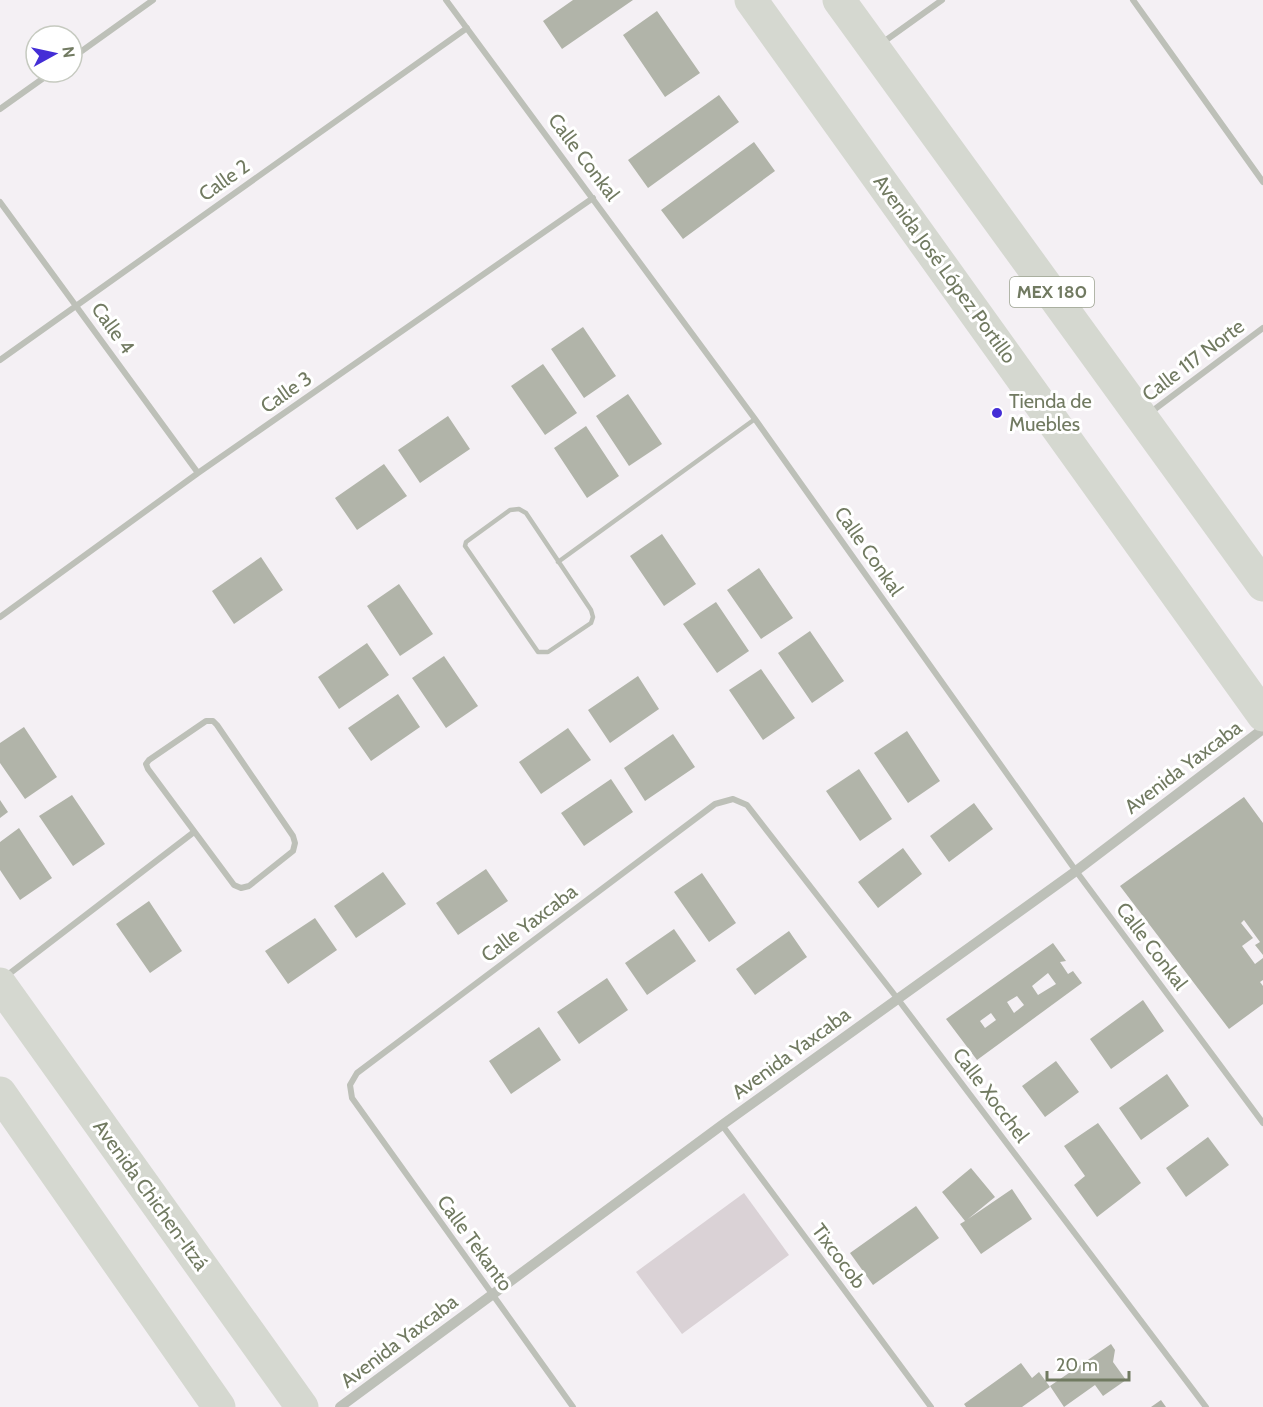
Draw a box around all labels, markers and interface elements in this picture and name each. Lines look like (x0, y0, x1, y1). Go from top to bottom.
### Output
north arrow (24, 24, 84, 84)
text: N (58, 45, 79, 59)
street label: Calle Conkal (543, 108, 625, 206)
street label: Calle 2 (194, 154, 254, 206)
street label: Avenida José López Portillo (869, 170, 1021, 368)
road number: MEX 180 (1010, 277, 1094, 307)
street label: Calle 4 (86, 298, 140, 359)
street label: Calle 117 Norte (1137, 314, 1249, 406)
street label: Calle 3 (256, 366, 316, 418)
place label: Tienda de Muebles (1009, 389, 1092, 436)
marker: Tienda de Muebles (990, 406, 1004, 420)
street label: Calle Conkal (830, 502, 909, 600)
street label: Avenida Yaxcaba (1120, 715, 1247, 819)
street label: Calle Yaxcaba (476, 879, 582, 967)
street label: Calle Conkal (1111, 897, 1193, 995)
street label: Avenida Yaxcaba (727, 1002, 855, 1104)
street label: Calle Xocchel (948, 1043, 1034, 1147)
street label: Avenida Chichen-Itzá (88, 1115, 214, 1275)
street label: Calle Tekanto (432, 1190, 518, 1296)
street label: Tixcocob (807, 1219, 871, 1293)
street label: Avenida Yaxcaba (336, 1289, 463, 1393)
scale bar (1047, 1344, 1130, 1382)
text: 20 m (1056, 1354, 1098, 1376)

